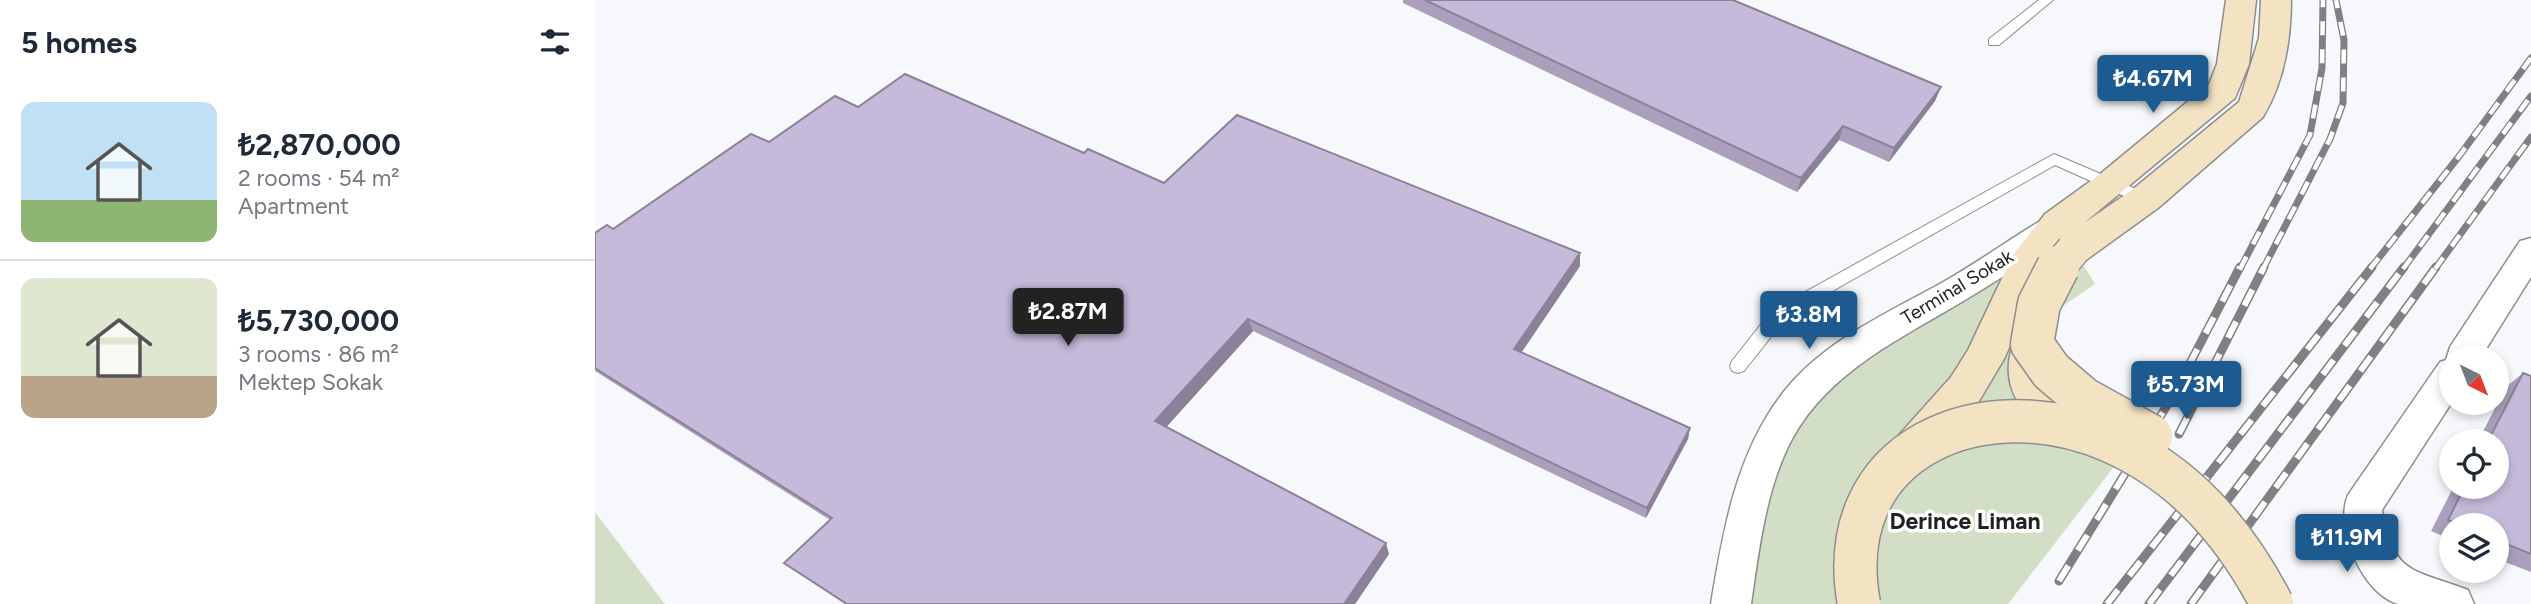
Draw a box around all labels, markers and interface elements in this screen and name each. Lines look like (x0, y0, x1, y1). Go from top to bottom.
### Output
icon: filters (536, 23, 574, 61)
text: 5 homes (21, 24, 137, 61)
pin: ₺4.67M (2096, 55, 2210, 115)
text: ₺4.67M (2113, 64, 2193, 92)
text: ₺2,870,000 (238, 126, 401, 163)
icon: home (77, 130, 161, 214)
text: 2 rooms · 54 m² (238, 164, 400, 192)
text: Apartment (238, 192, 349, 220)
street label: Terminal Sokak (1897, 244, 2018, 329)
pin: ₺2.87M (1011, 288, 1125, 348)
pin: ₺3.8M (1760, 292, 1858, 351)
text: ₺2.87M (1029, 297, 1107, 325)
text: ₺3.8M (1776, 300, 1842, 328)
text: ₺5,730,000 (238, 302, 399, 339)
icon: home (77, 306, 161, 390)
text: 3 rooms · 86 m² (238, 340, 399, 368)
north arrow (2439, 345, 2509, 415)
map controls (2439, 345, 2509, 583)
pin: ₺5.73M (2129, 362, 2243, 421)
text: Mektep Sokak (238, 368, 383, 396)
text: ₺5.73M (2147, 370, 2225, 398)
button: locate (2439, 429, 2509, 499)
district label: Derince Liman (1889, 507, 2041, 535)
button: layers (2439, 513, 2509, 583)
pin: ₺11.9M (2290, 514, 2404, 574)
text: ₺11.9M (2311, 523, 2383, 551)

